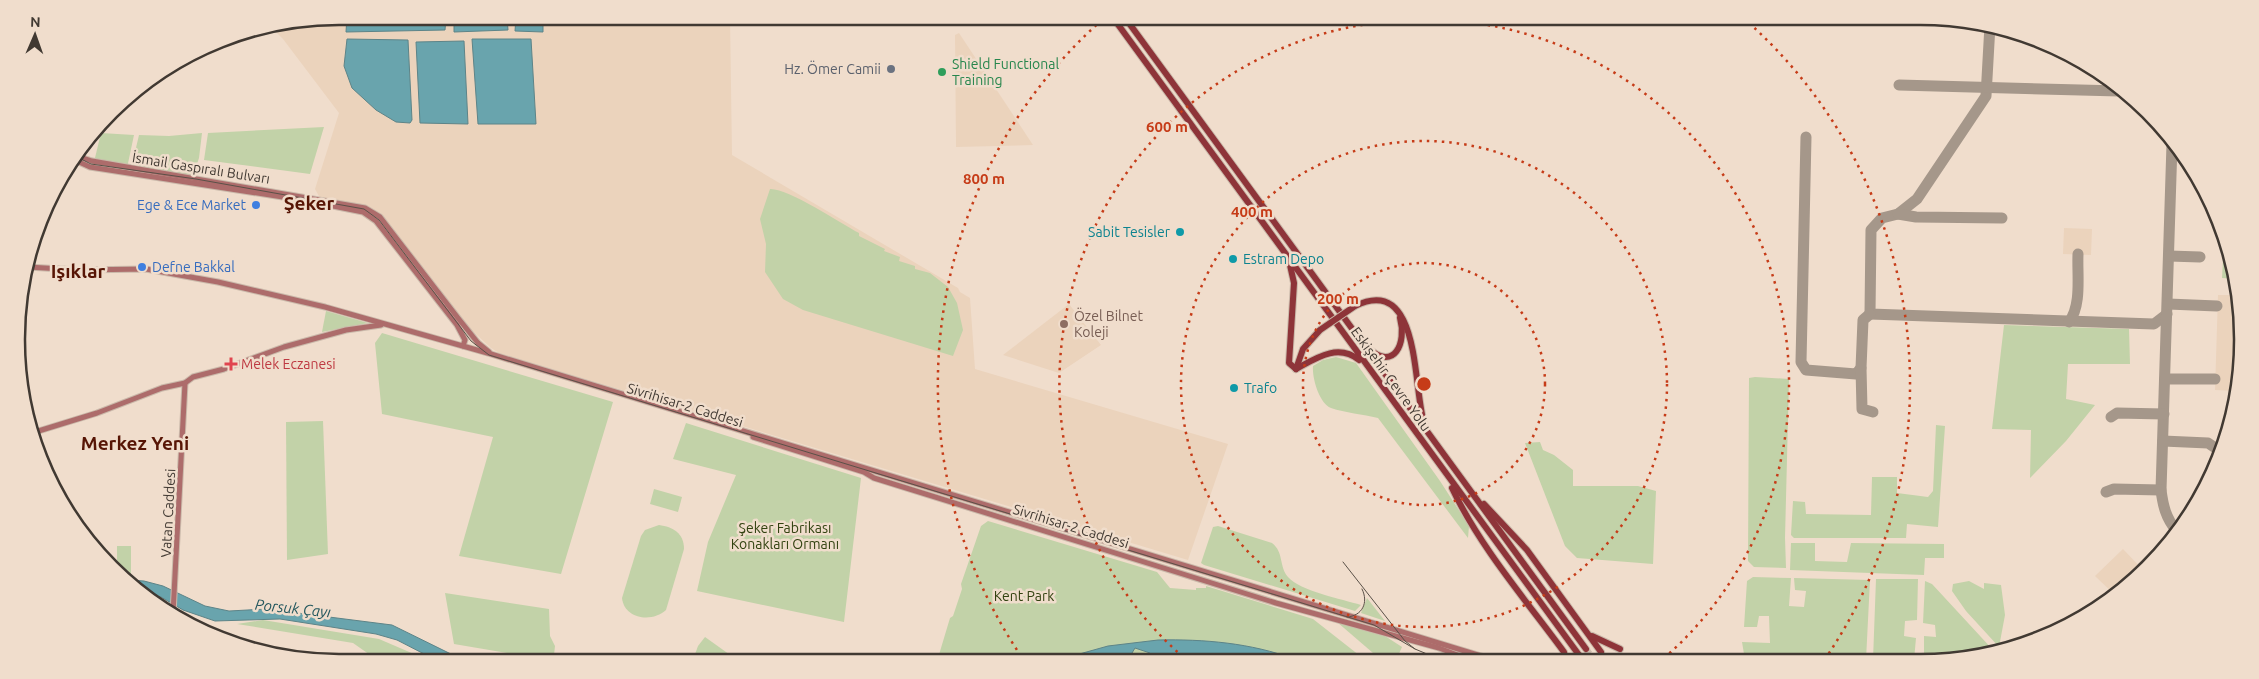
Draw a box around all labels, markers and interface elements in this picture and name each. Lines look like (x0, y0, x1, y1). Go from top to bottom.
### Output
north arrow (10, 10, 60, 60)
text: N (30, 14, 41, 30)
place label: Shield Functional Training (952, 56, 1059, 88)
place label: Hz. Ömer Camii (784, 60, 881, 77)
marker: Hz. Ömer Camii (885, 63, 897, 75)
marker: Shield Functional Training (936, 66, 948, 78)
text: 600 m (1146, 118, 1188, 135)
street label: İsmail Gaspıralı Bulvarı (131, 149, 271, 187)
text: 800 m (963, 170, 1005, 187)
district label: Şeker (284, 192, 334, 214)
place label: Ege & Ece Market (137, 197, 246, 213)
marker: Ege & Ece Market (250, 199, 262, 211)
text: 400 m (1231, 203, 1273, 220)
place label: Sabit Tesisler (1088, 224, 1171, 240)
marker: Sabit Tesisler (1174, 226, 1186, 238)
place label: Estram Depo (1243, 251, 1324, 267)
marker: Estram Depo (1227, 253, 1239, 265)
place label: Defne Bakkal (152, 259, 235, 275)
district label: Işıklar (51, 260, 106, 282)
marker: Defne Bakkal (136, 261, 148, 273)
text: 200 m (1317, 290, 1359, 307)
place label: Özel Bilnet Koleji (1074, 307, 1143, 340)
marker: Özel Bilnet Koleji (1058, 318, 1070, 330)
street label: Eskişehir Çevre Yolu (1348, 324, 1434, 434)
place label: Melek Eczanesi (241, 356, 336, 372)
marker: Melek Eczanesi (225, 358, 237, 370)
centre of rings (1415, 375, 1433, 393)
street label: Sivrihisar-2 Caddesi (625, 380, 745, 430)
place label: Trafo (1244, 380, 1277, 396)
marker: Trafo (1228, 382, 1240, 394)
district label: Merkez Yeni (81, 432, 189, 454)
street label: Vatan Caddesi (158, 468, 178, 558)
street label: Sivrihisar-2 Caddesi (1011, 501, 1131, 551)
park label: Şeker Fabrikası Konakları Ormanı (731, 520, 839, 552)
park label: Kent Park (994, 588, 1054, 604)
water label: Porsuk Çayı (254, 596, 332, 620)

